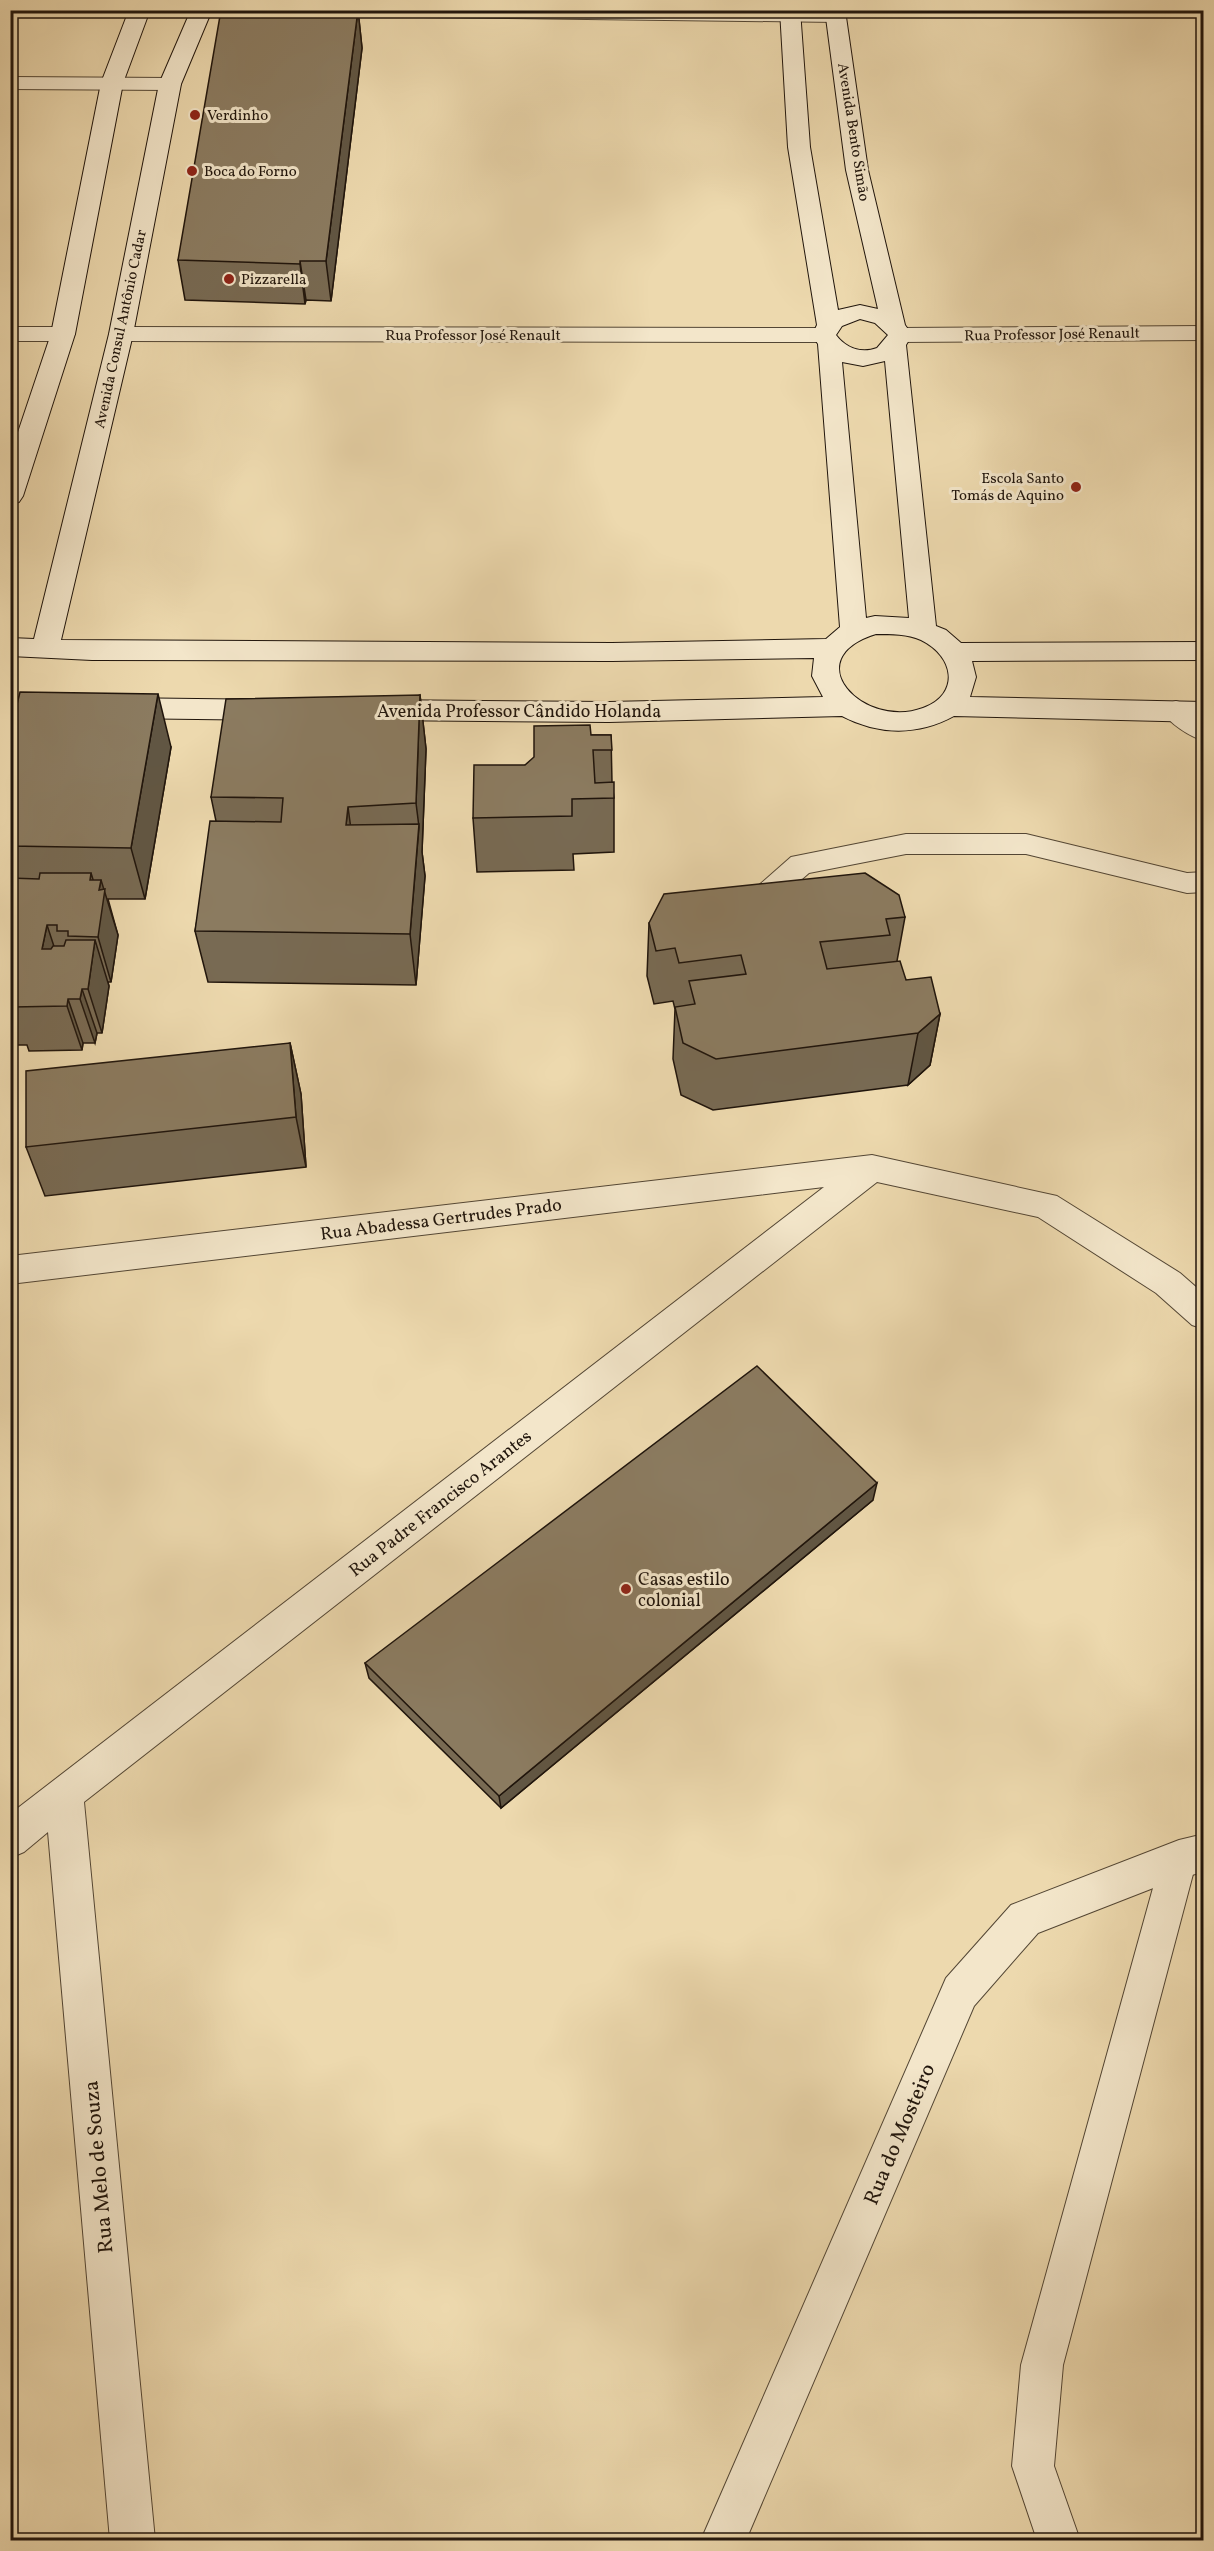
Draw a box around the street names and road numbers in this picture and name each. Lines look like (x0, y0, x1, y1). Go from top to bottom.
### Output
street label: Avenida Bento Simão (831, 61, 874, 203)
street label: Avenida Consul Antônio Cadar (90, 228, 153, 431)
street label: Rua Professor José Renault (964, 323, 1140, 348)
street label: Rua Professor José Renault (385, 326, 561, 347)
street label: Avenida Professor Cândido Holanda (377, 700, 661, 725)
street label: Rua Abadessa Gertrudes Prado (319, 1193, 563, 1248)
street label: Rua Padre Francisco Arantes (344, 1425, 538, 1584)
street label: Rua do Mosteiro (858, 2060, 943, 2210)
street label: Rua Melo de Souza (78, 2079, 121, 2254)

